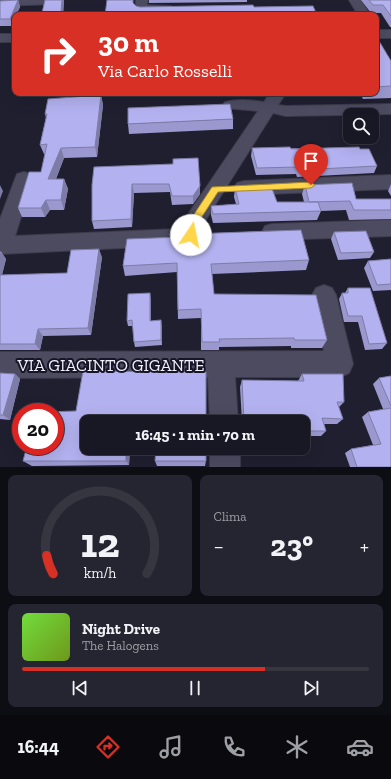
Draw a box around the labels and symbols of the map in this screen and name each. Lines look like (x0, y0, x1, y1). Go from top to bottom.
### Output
pin (294, 144, 328, 185)
position arrow (170, 214, 212, 256)
street label: VIA GIACINTO GIGANTE (16, 355, 205, 375)
speed limit sign: 20 (12, 403, 64, 455)

